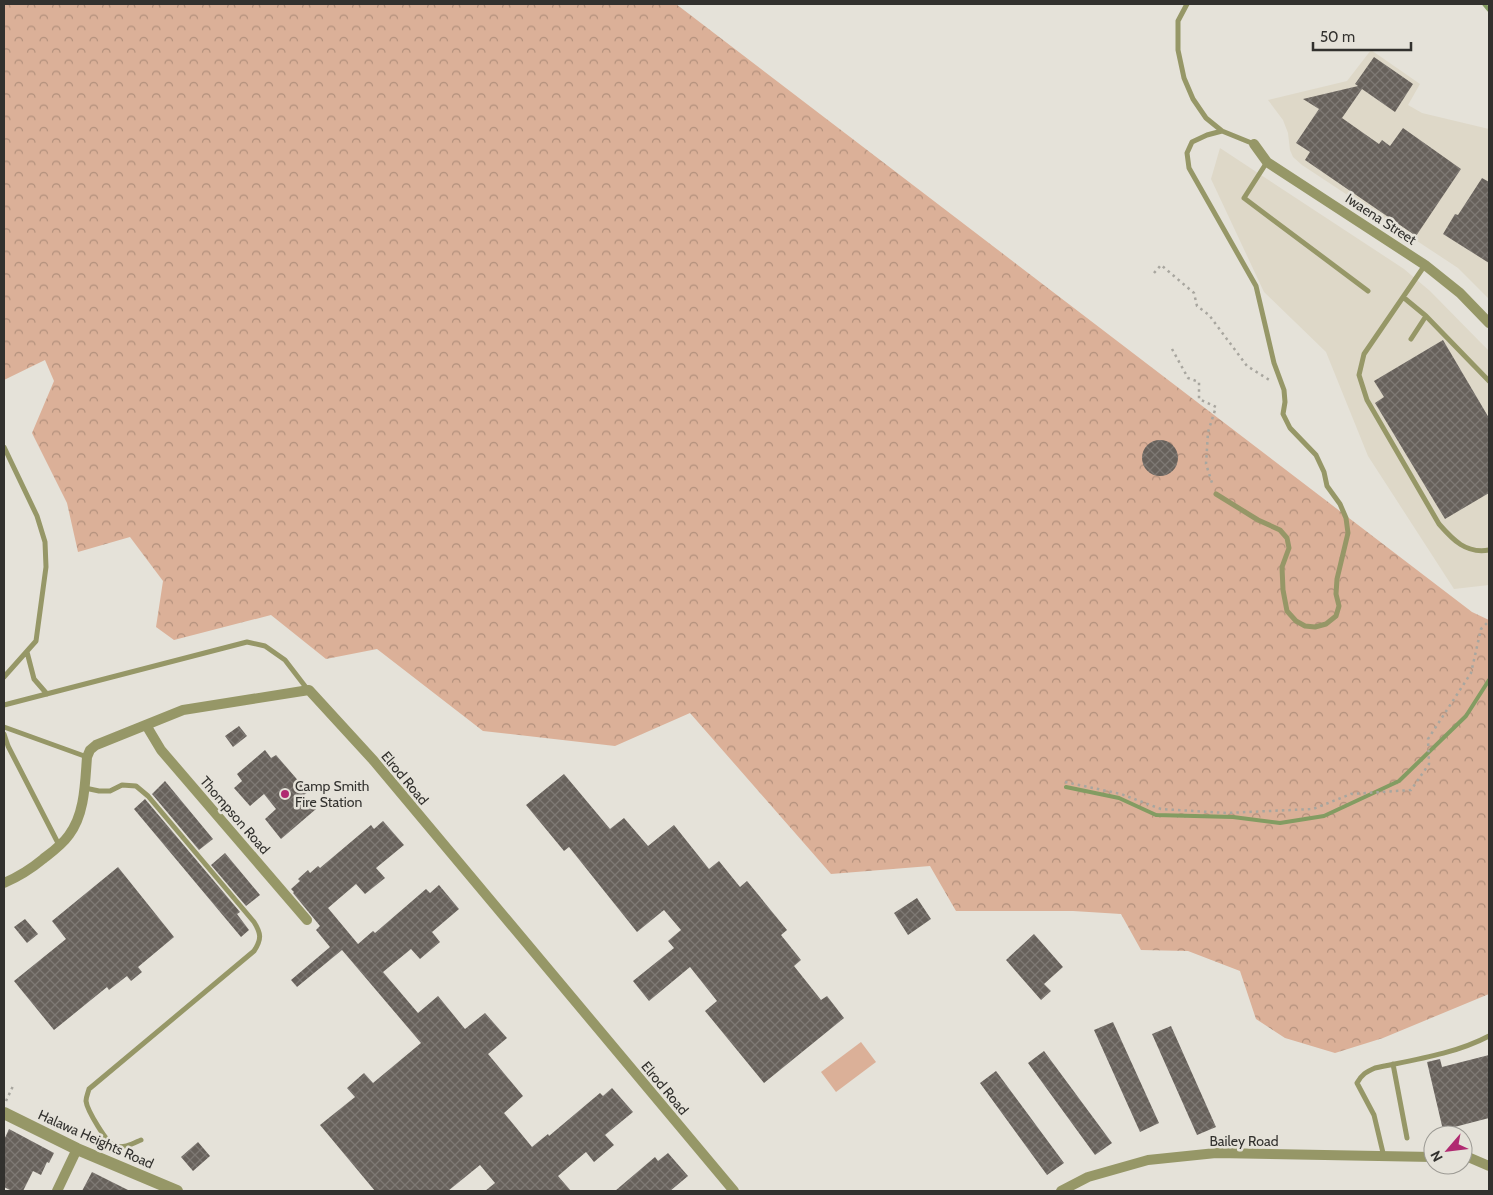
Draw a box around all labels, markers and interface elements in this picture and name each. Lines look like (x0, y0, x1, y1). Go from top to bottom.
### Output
scale bar (1313, 20, 1410, 52)
text: 50 m (1320, 28, 1355, 46)
street label: Iwaena Street (1342, 189, 1420, 249)
street label: Elrod Road (377, 748, 433, 808)
street label: Thompson Road (196, 772, 274, 858)
place label: Camp Smith Fire Station (295, 777, 369, 811)
marker: Camp Smith Fire Station (279, 788, 291, 800)
street label: Elrod Road (637, 1058, 693, 1118)
street label: Halawa Heights Road (35, 1105, 157, 1173)
north arrow (1423, 1125, 1473, 1175)
street label: Bailey Road (1210, 1132, 1278, 1150)
text: N (1426, 1148, 1447, 1165)

